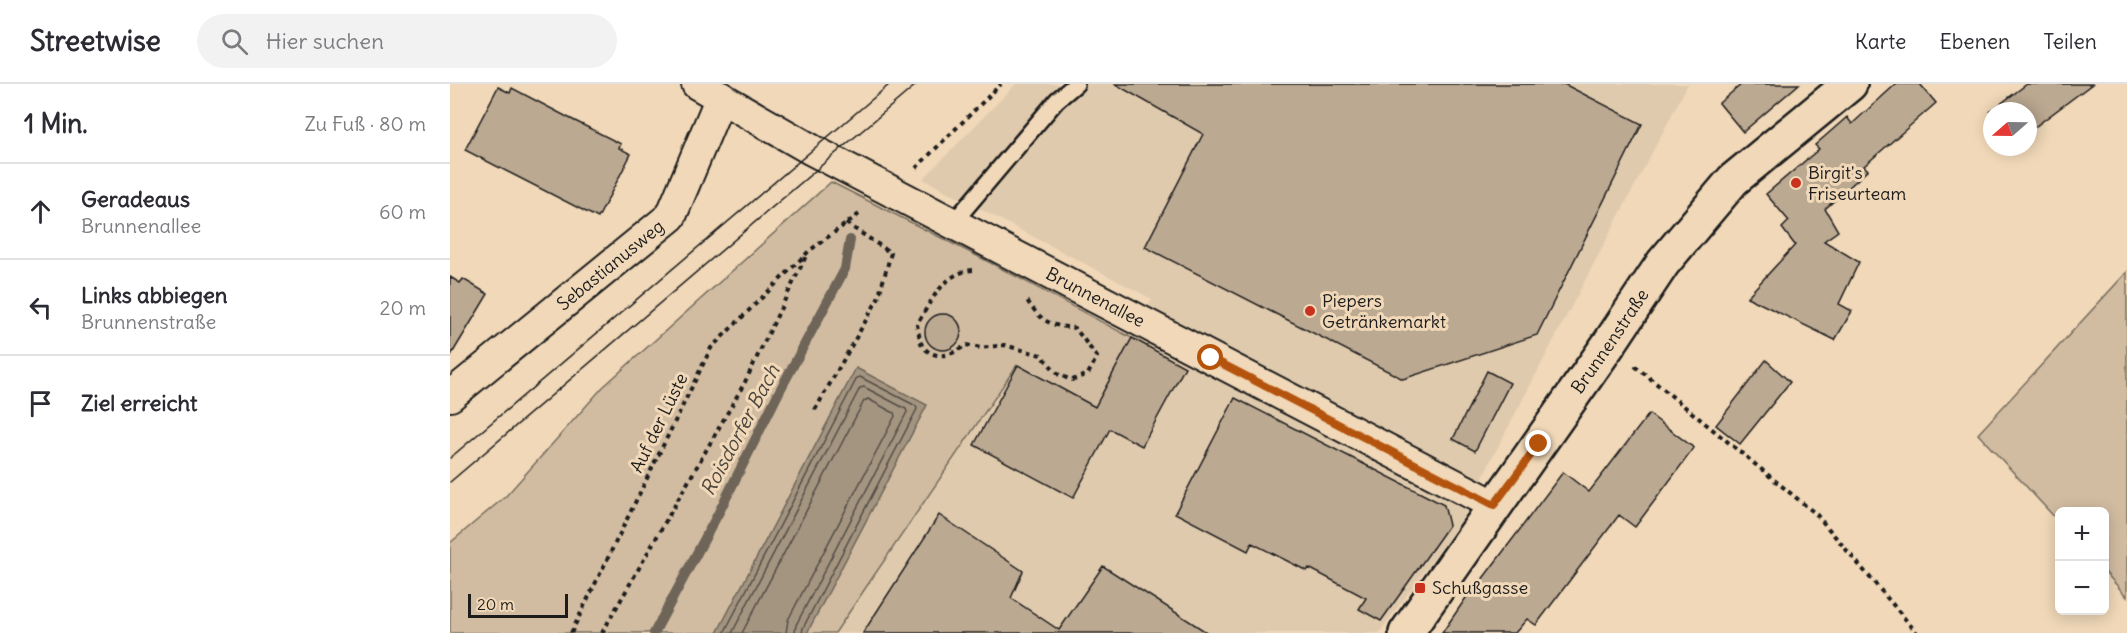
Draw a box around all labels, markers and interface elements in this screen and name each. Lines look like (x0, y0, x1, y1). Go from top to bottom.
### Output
search box (197, 14, 617, 68)
text: Streetwise (30, 23, 161, 59)
icon: search (218, 25, 251, 58)
text: Hier suchen (266, 27, 384, 55)
text: Karte (1855, 28, 1906, 55)
text: Ebenen (1939, 28, 2010, 55)
text: Teilen (2043, 28, 2097, 55)
north arrow (1983, 102, 2037, 156)
text: 1 Min. (24, 107, 88, 140)
text: Zu Fuß · 80 m (305, 111, 426, 136)
place label: Birgit's Friseurteam (1808, 161, 1906, 205)
marker: Birgit's Friseurteam (1789, 176, 1803, 190)
text: Geradeaus (81, 185, 190, 213)
icon: ahead (24, 195, 57, 228)
text: 60 m (379, 199, 426, 224)
text: Brunnenallee (81, 213, 201, 238)
street label: Sebastianusweg (552, 214, 668, 315)
street label: Brunnenallee (1042, 262, 1149, 332)
text: Links abbiegen (81, 281, 228, 309)
street label: Brunnenstraße (1566, 284, 1654, 398)
place label: Piepers Getränkemarkt (1322, 289, 1446, 333)
icon: left (24, 291, 57, 324)
text: 20 m (380, 295, 426, 320)
marker: Piepers Getränkemarkt (1303, 304, 1317, 318)
text: Brunnenstraße (81, 309, 216, 334)
route start (1197, 344, 1223, 370)
water label: Roisdorfer Bach (695, 360, 785, 499)
street label: Auf der Lüste (625, 369, 693, 476)
icon: arrive (24, 387, 57, 420)
text: Ziel erreicht (81, 389, 198, 417)
route end (1525, 430, 1551, 456)
map controls (2055, 507, 2109, 615)
button: + (2055, 507, 2109, 561)
button: − (2055, 561, 2109, 615)
place label: Schußgasse (1432, 576, 1528, 599)
marker: Schußgasse (1413, 581, 1427, 595)
scale bar (468, 591, 568, 618)
text: 20 m (477, 594, 514, 614)

